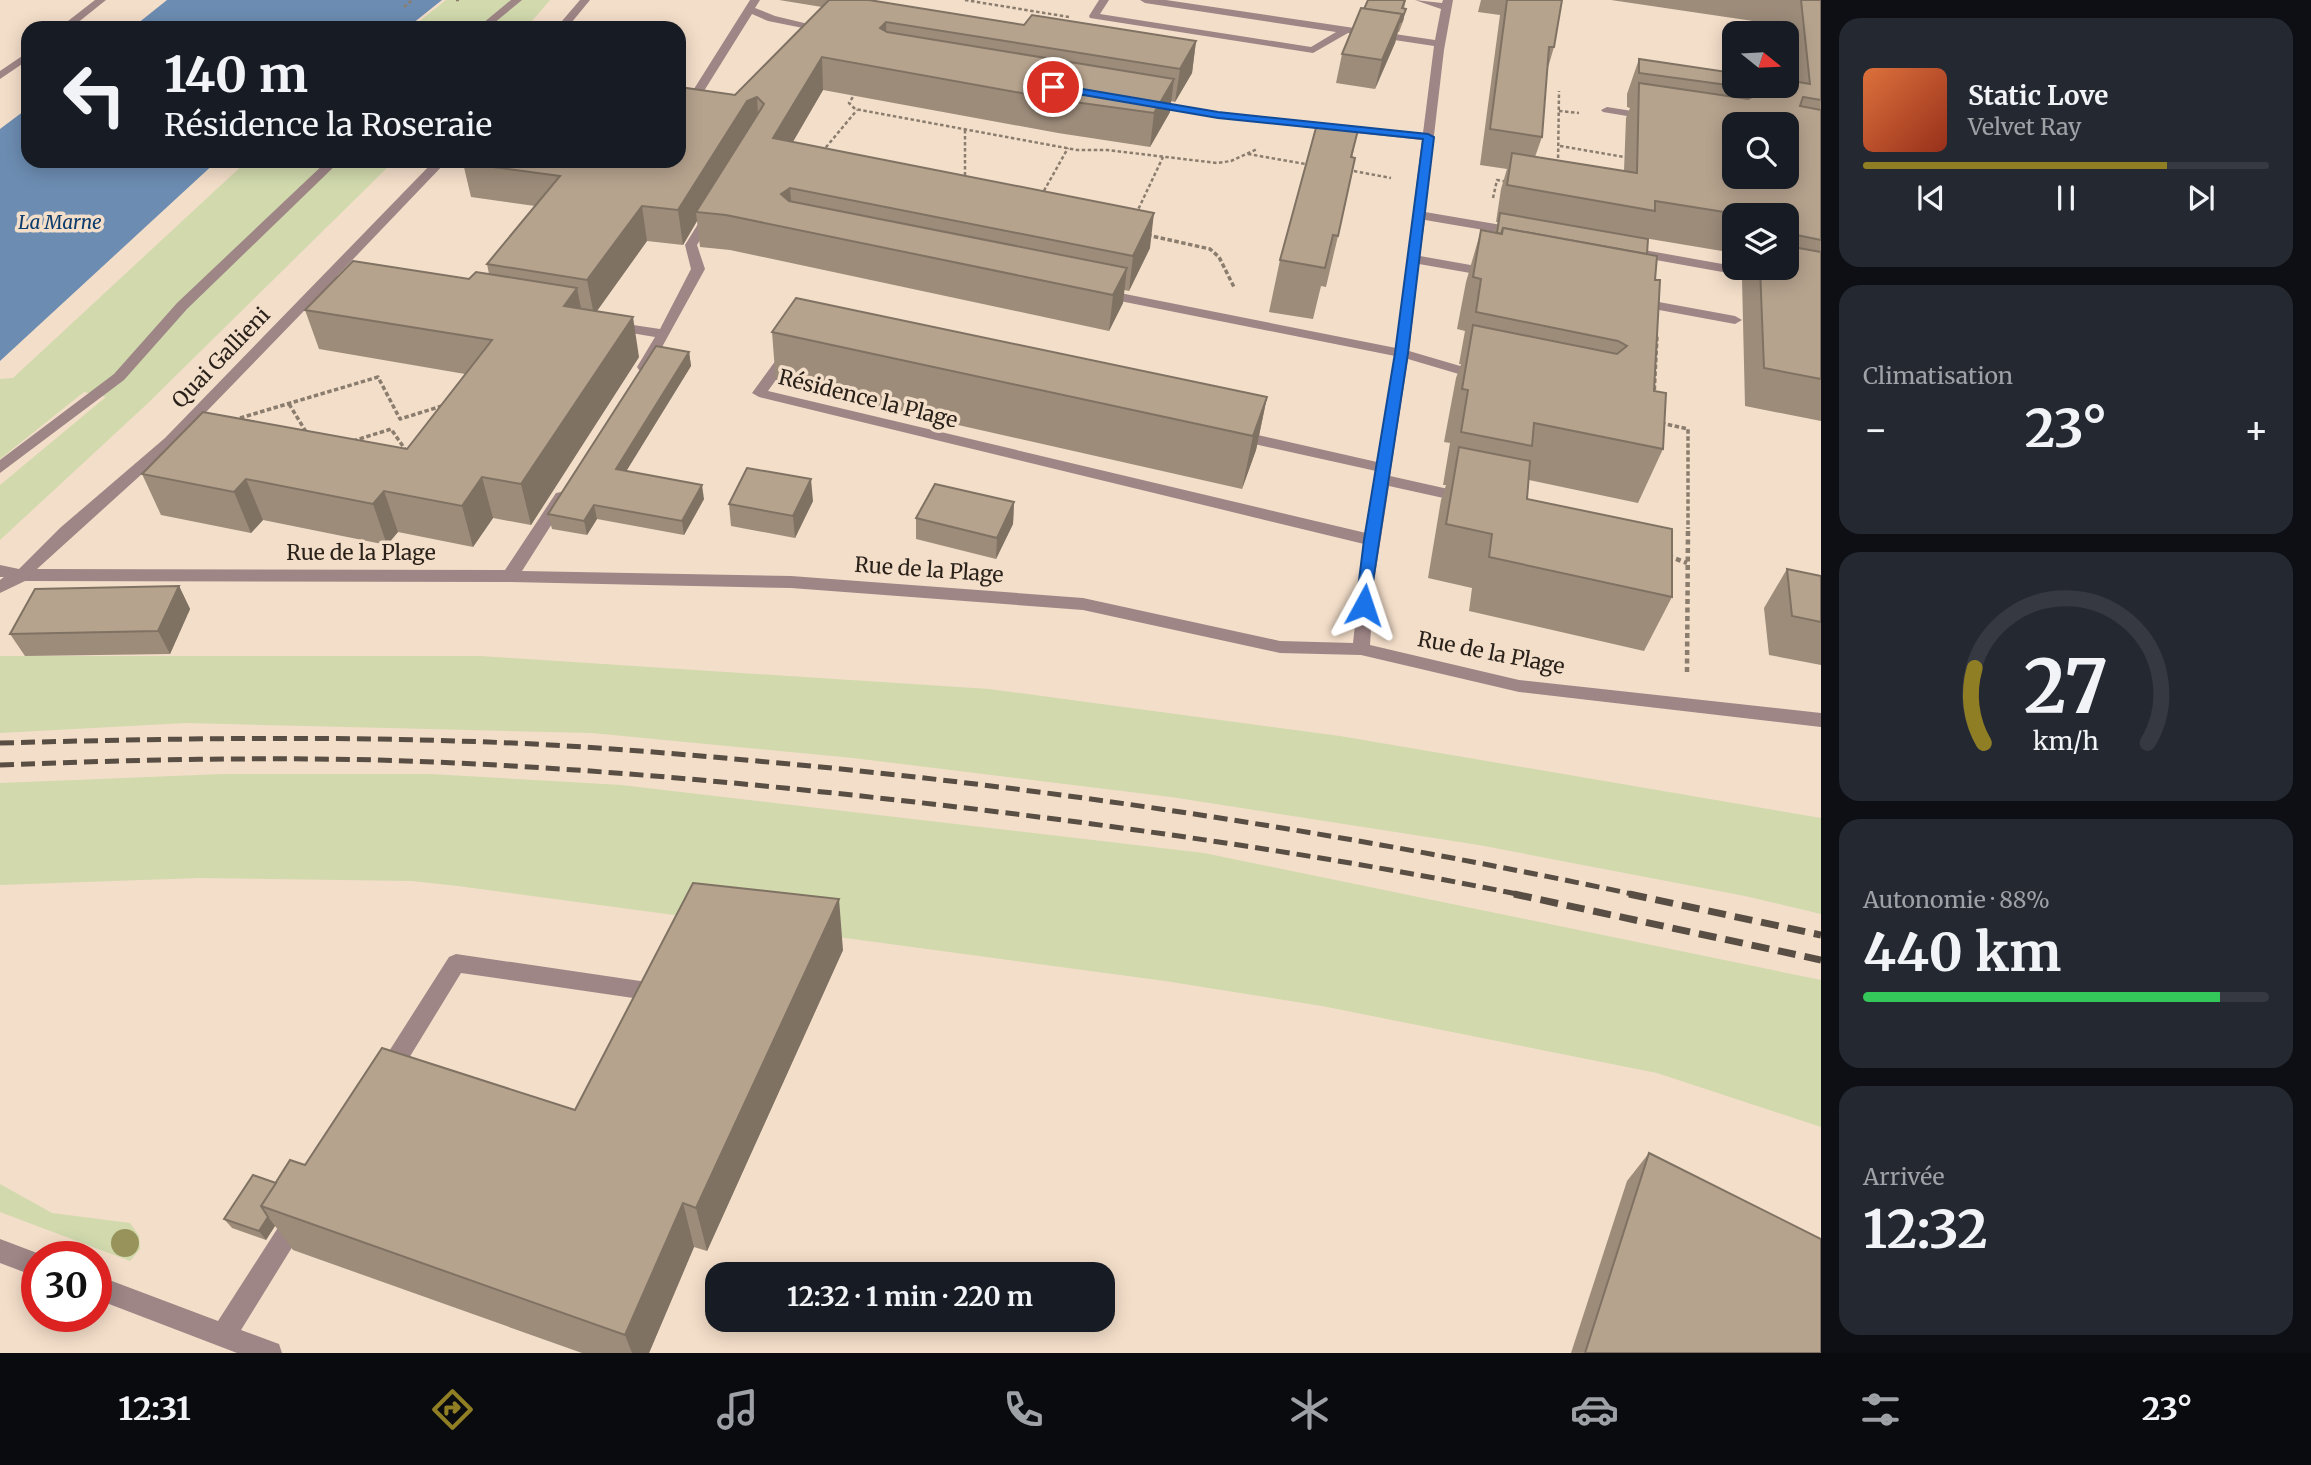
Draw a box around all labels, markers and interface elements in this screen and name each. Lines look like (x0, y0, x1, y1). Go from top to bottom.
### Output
north arrow (1722, 21, 1799, 98)
map controls (1722, 21, 1799, 280)
text: 140 m (164, 44, 308, 105)
icon: left (49, 49, 140, 140)
pin (1023, 57, 1083, 117)
icon: arrive (1034, 68, 1072, 106)
text: Static Love (1968, 79, 2108, 112)
text: Résidence la Roseraie (164, 105, 492, 145)
button: search (1722, 112, 1799, 189)
text: Velvet Ray (1968, 112, 2081, 141)
icon: previous (1912, 179, 1950, 217)
icon: pause (2047, 179, 2085, 217)
icon: next (2182, 179, 2220, 217)
button: layers (1722, 203, 1799, 280)
water label: La Marne (18, 210, 102, 234)
street label: Quai Gallieni (166, 301, 276, 414)
text: Climatisation (1863, 361, 2013, 390)
street label: Résidence la Plage (776, 363, 961, 434)
text: 23° (2025, 396, 2107, 461)
text: − (1863, 406, 1888, 453)
text: + (2244, 406, 2269, 453)
street label: Rue de la Plage (286, 539, 436, 566)
street label: Rue de la Plage (854, 551, 1004, 588)
position arrow (1327, 568, 1401, 642)
street label: Rue de la Plage (1415, 625, 1567, 680)
text: 27 (2024, 641, 2108, 733)
text: km/h (2033, 724, 2099, 756)
text: Autonomie · 88% (1863, 885, 2050, 914)
text: 440 km (1863, 920, 2061, 985)
text: Arrivée (1863, 1162, 1945, 1191)
text: 12:32 (1863, 1197, 1988, 1262)
speed limit sign: 30 (21, 1241, 112, 1332)
text: 12:32 · 1 min · 220 m (787, 1280, 1033, 1313)
icon: directions (428, 1385, 477, 1434)
icon: music (713, 1385, 762, 1434)
icon: phone (999, 1385, 1048, 1434)
icon: climate (1285, 1385, 1334, 1434)
icon: car (1570, 1385, 1619, 1434)
icon: filters (1856, 1385, 1905, 1434)
text: 12:31 (118, 1389, 191, 1429)
text: 23° (2142, 1389, 2193, 1429)

